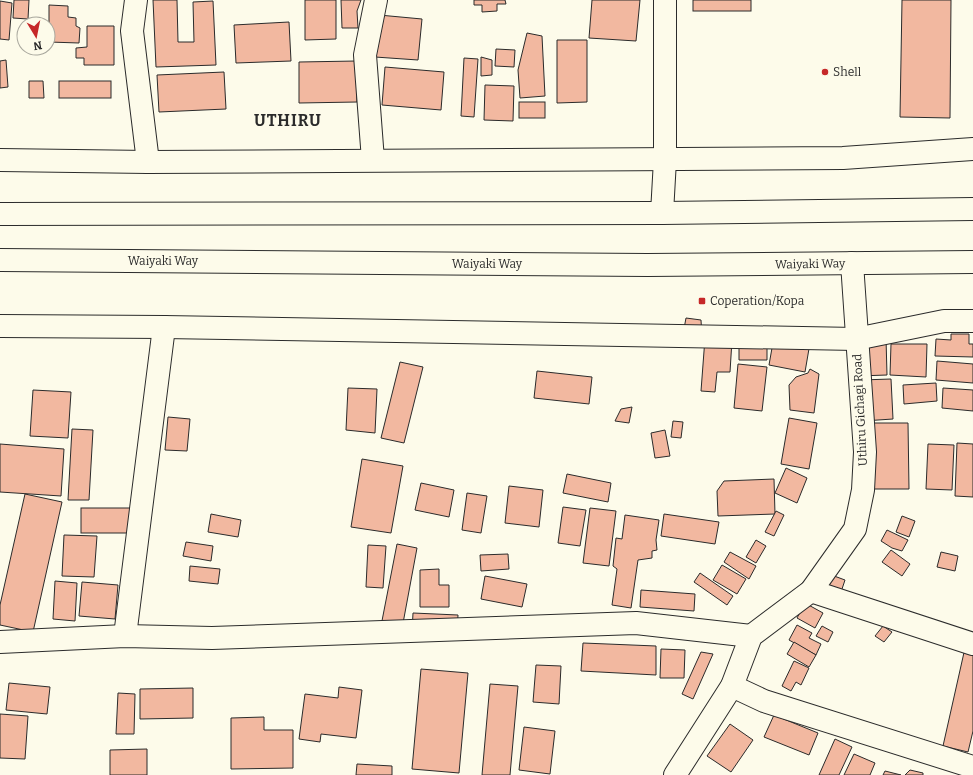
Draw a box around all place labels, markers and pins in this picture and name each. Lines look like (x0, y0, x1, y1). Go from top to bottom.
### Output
place label: Shell (833, 65, 862, 79)
marker: Shell (820, 67, 830, 77)
place label: Coperation/Kopa (710, 294, 805, 308)
marker: Coperation/Kopa (697, 296, 707, 306)

